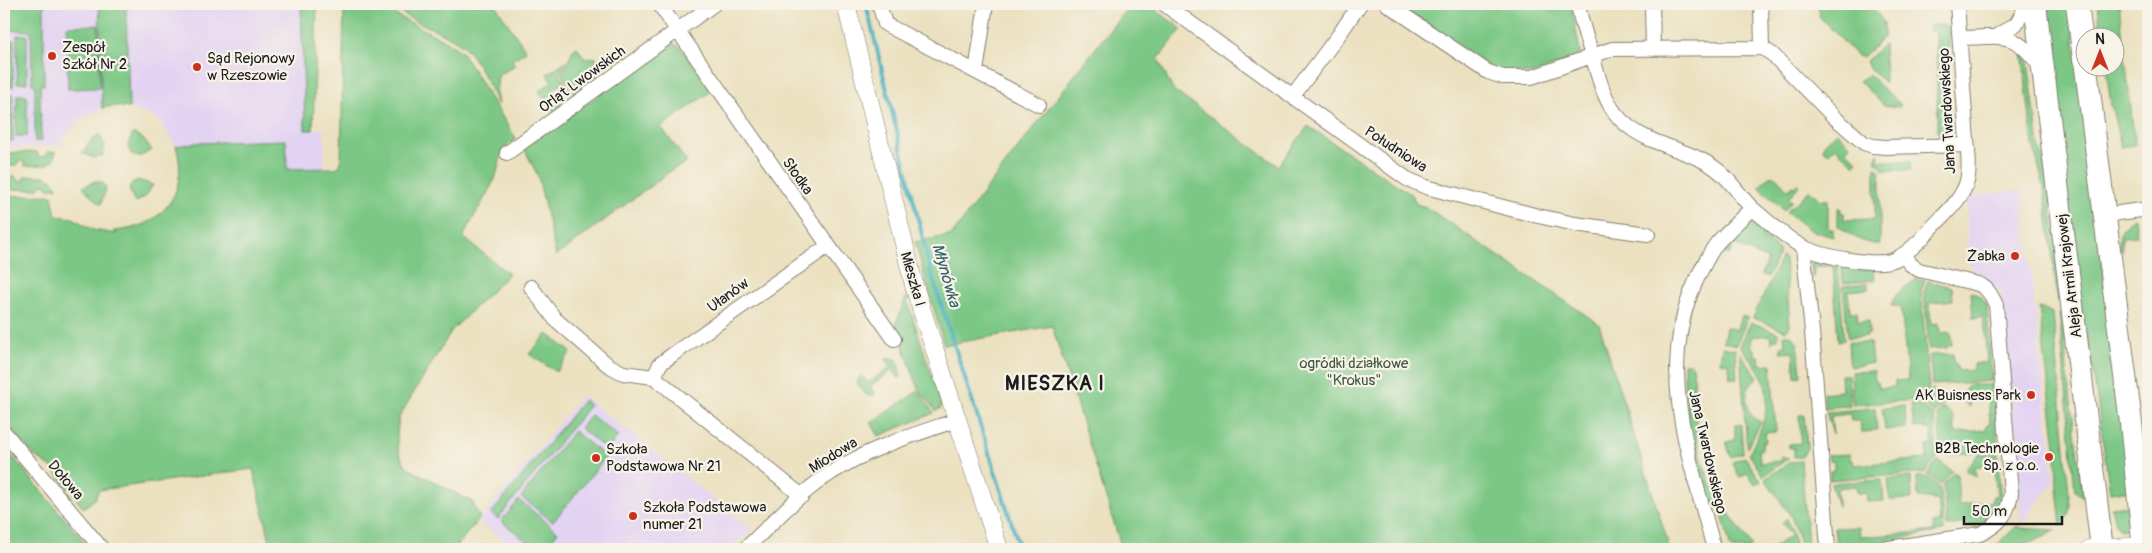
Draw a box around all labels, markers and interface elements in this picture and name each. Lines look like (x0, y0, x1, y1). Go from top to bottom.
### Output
north arrow (2074, 28, 2124, 78)
text: N (2095, 31, 2105, 48)
place label: Zespół Szkół Nr 2 (62, 38, 127, 74)
street label: Orląt Lwowskich (535, 42, 629, 117)
street label: Jana Twardowskiego (1935, 47, 1960, 174)
place label: Sąd Rejonowy w Rzeszowie (207, 49, 295, 85)
marker: Zespół Szkół Nr 2 (46, 50, 58, 62)
marker: Sąd Rejonowy w Rzeszowie (191, 61, 203, 73)
street label: Południowa (1361, 122, 1431, 177)
street label: Słodka (778, 154, 817, 199)
street label: Aleja Armii Krajowej (2052, 213, 2087, 339)
water label: Młynówka (927, 241, 965, 311)
place label: Żabka (1967, 247, 2005, 266)
street label: Mieszka I (896, 250, 929, 309)
marker: Żabka (2009, 250, 2021, 262)
street label: Ułanów (704, 274, 753, 317)
park label: ogródki działkowe "Krokus" (1300, 354, 1409, 390)
district label: MIESZKA I (1005, 371, 1105, 396)
place label: AK Buisness Park (1915, 386, 2022, 405)
street label: Jana Twardowskiego (1684, 389, 1731, 516)
marker: AK Buisness Park (2025, 389, 2037, 401)
street label: Miodowa (805, 433, 861, 478)
place label: B2B Technologie Sp. z o.o. (1935, 439, 2040, 475)
place label: Szkoła Podstawowa Nr 21 (606, 440, 721, 476)
marker: B2B Technologie Sp. z o.o. (2043, 451, 2055, 463)
marker: Szkoła Podstawowa Nr 21 (590, 452, 602, 464)
street label: Dołowa (44, 457, 88, 504)
scale bar (1964, 493, 2062, 525)
place label: Szkoła Podstawowa numer 21 (643, 498, 766, 534)
text: 50 m (1972, 502, 2007, 521)
marker: Szkoła Podstawowa numer 21 (627, 510, 639, 522)

